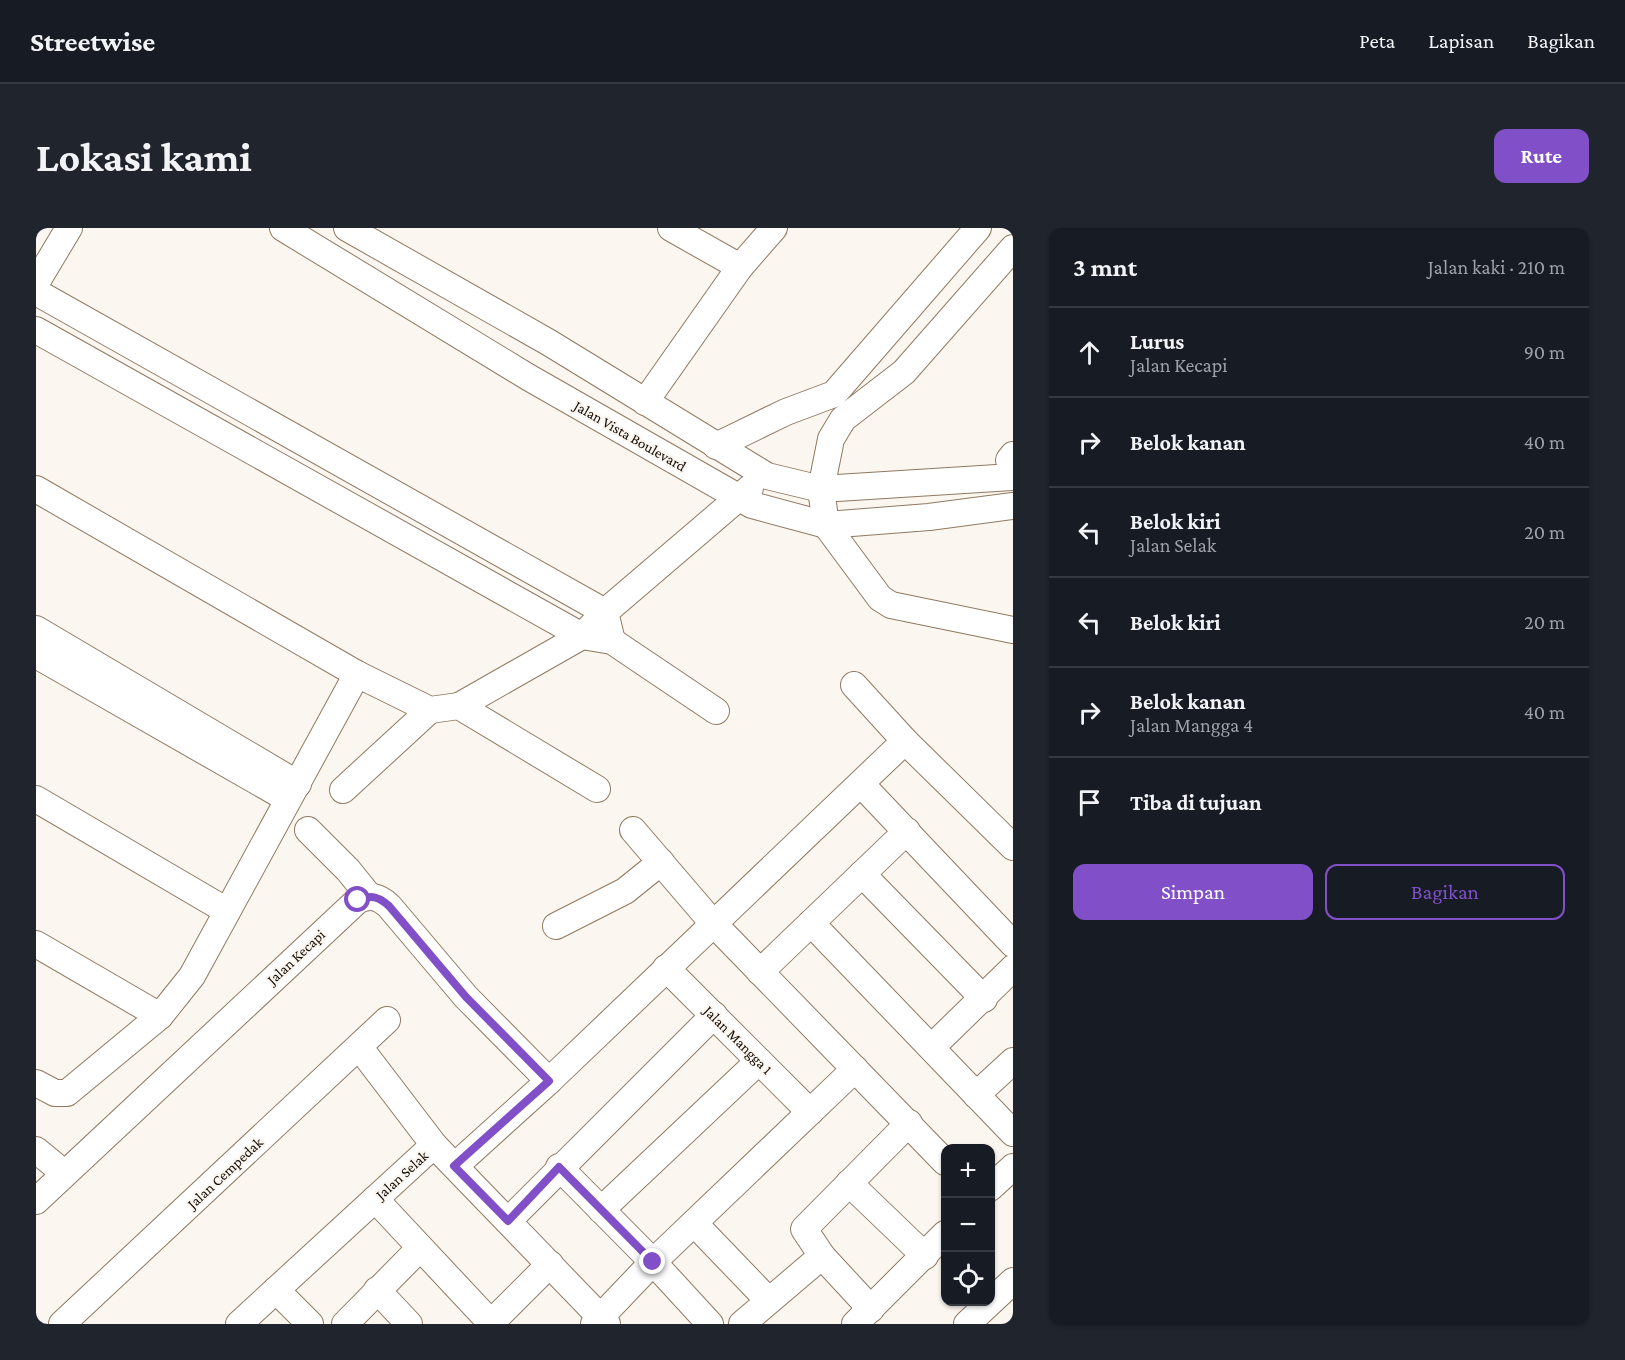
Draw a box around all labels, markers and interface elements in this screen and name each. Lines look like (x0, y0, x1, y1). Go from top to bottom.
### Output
text: Streetwise (30, 26, 155, 57)
text: Peta (1359, 29, 1395, 53)
text: Lapisan (1428, 29, 1494, 53)
text: Bagikan (1527, 29, 1595, 53)
button: Rute (1494, 129, 1589, 183)
text: Lokasi kami (36, 133, 252, 180)
text: 3 mnt (1073, 253, 1137, 282)
text: Jalan kaki · 210 m (1428, 256, 1565, 278)
text: Lurus (1130, 329, 1184, 354)
icon: ahead (1073, 336, 1106, 369)
text: 90 m (1524, 341, 1565, 363)
text: Jalan Kecapi (1130, 354, 1228, 376)
street label: Jalan Vista Boulevard (569, 396, 689, 476)
icon: right (1073, 426, 1106, 459)
text: Belok kanan (1130, 430, 1246, 455)
text: 40 m (1524, 431, 1565, 453)
text: Belok kiri (1130, 509, 1221, 534)
icon: left (1073, 516, 1106, 549)
text: 20 m (1524, 521, 1565, 543)
text: Jalan Selak (1130, 534, 1216, 556)
icon: left (1073, 606, 1106, 639)
text: Belok kiri (1130, 610, 1221, 635)
text: 20 m (1524, 611, 1565, 633)
text: Belok kanan (1130, 689, 1246, 714)
icon: right (1073, 696, 1106, 729)
text: 40 m (1524, 701, 1565, 723)
text: Jalan Mangga 4 (1130, 714, 1253, 736)
icon: arrive (1073, 786, 1106, 819)
text: Tiba di tujuan (1130, 790, 1262, 815)
button: Simpan (1073, 864, 1313, 920)
button: Bagikan (1325, 864, 1565, 920)
route start (344, 886, 370, 912)
street label: Jalan Kecapi (262, 926, 329, 990)
street label: Jalan Mangga 1 (698, 1001, 775, 1078)
street label: Jalan Cempedak (183, 1134, 267, 1214)
map controls (941, 1144, 995, 1306)
button: + (941, 1144, 995, 1198)
street label: Jalan Selak (371, 1147, 433, 1205)
button: − (941, 1198, 995, 1252)
route end (639, 1248, 665, 1274)
button: locate (941, 1252, 995, 1306)

